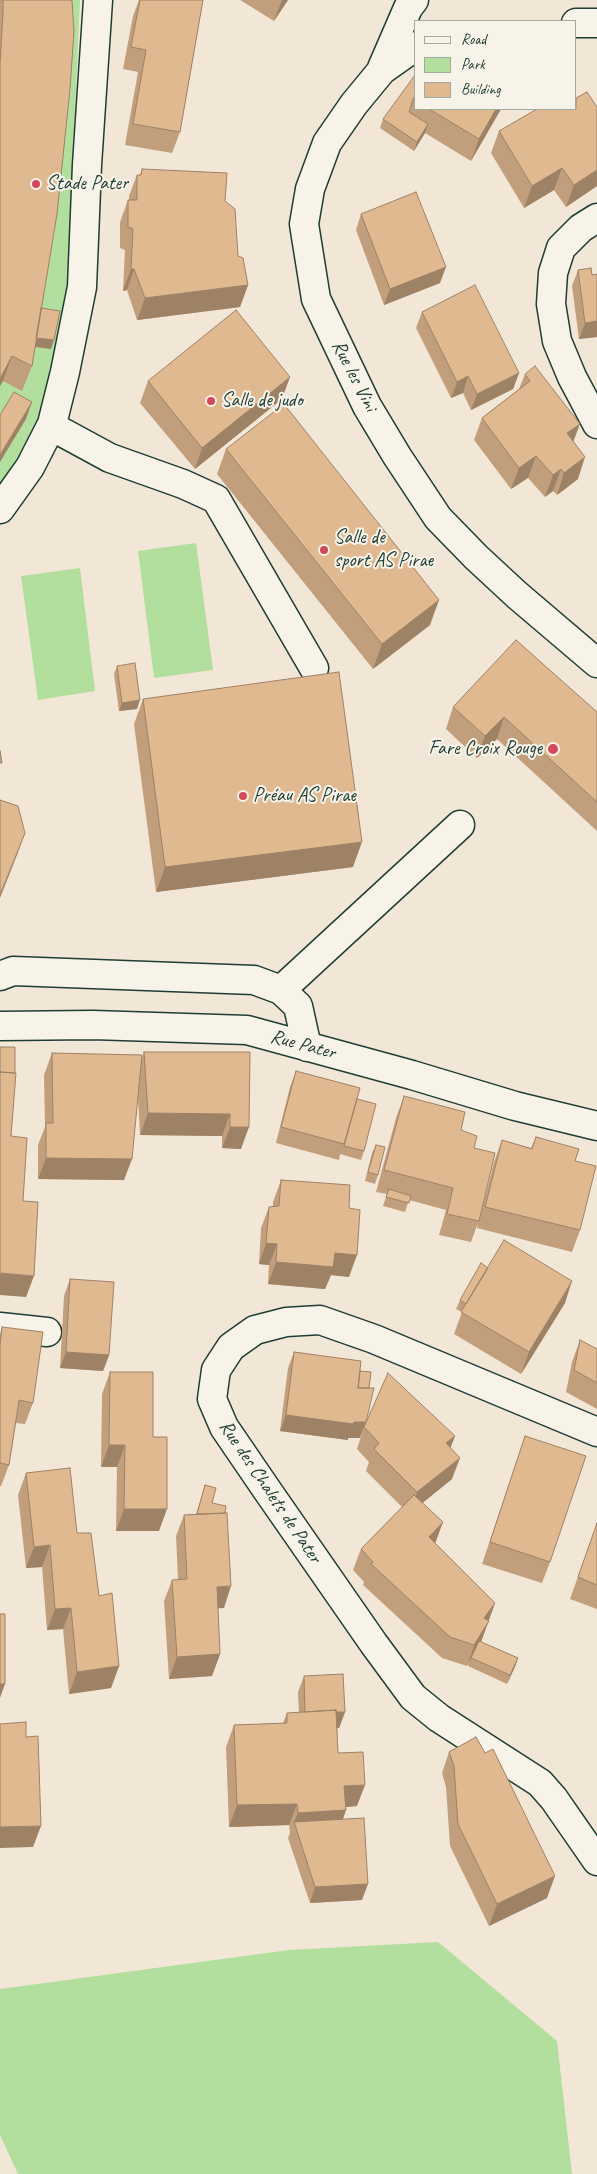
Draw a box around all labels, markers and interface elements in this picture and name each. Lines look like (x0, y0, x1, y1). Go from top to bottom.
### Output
legend (414, 20, 577, 110)
text: Road (461, 30, 486, 49)
text: Park (461, 55, 485, 74)
text: Building (461, 80, 500, 99)
place label: Stade Pater (46, 172, 128, 196)
marker: Stade Pater (30, 178, 42, 190)
street label: Rue les Vini (326, 336, 382, 416)
place label: Salle de judo (221, 389, 303, 413)
marker: Salle de judo (205, 395, 217, 407)
place label: Salle de sport AS Pirae (334, 526, 433, 573)
marker: Salle de sport AS Pirae (318, 544, 330, 556)
place label: Fare Croix Rouge (429, 737, 542, 761)
marker: Fare Croix Rouge (546, 742, 560, 756)
place label: Préau AS Pirae (253, 784, 356, 808)
marker: Préau AS Pirae (237, 790, 249, 802)
street label: Rue Pater (268, 1025, 338, 1065)
street label: Rue des Chalets de Pater (213, 1416, 327, 1568)

